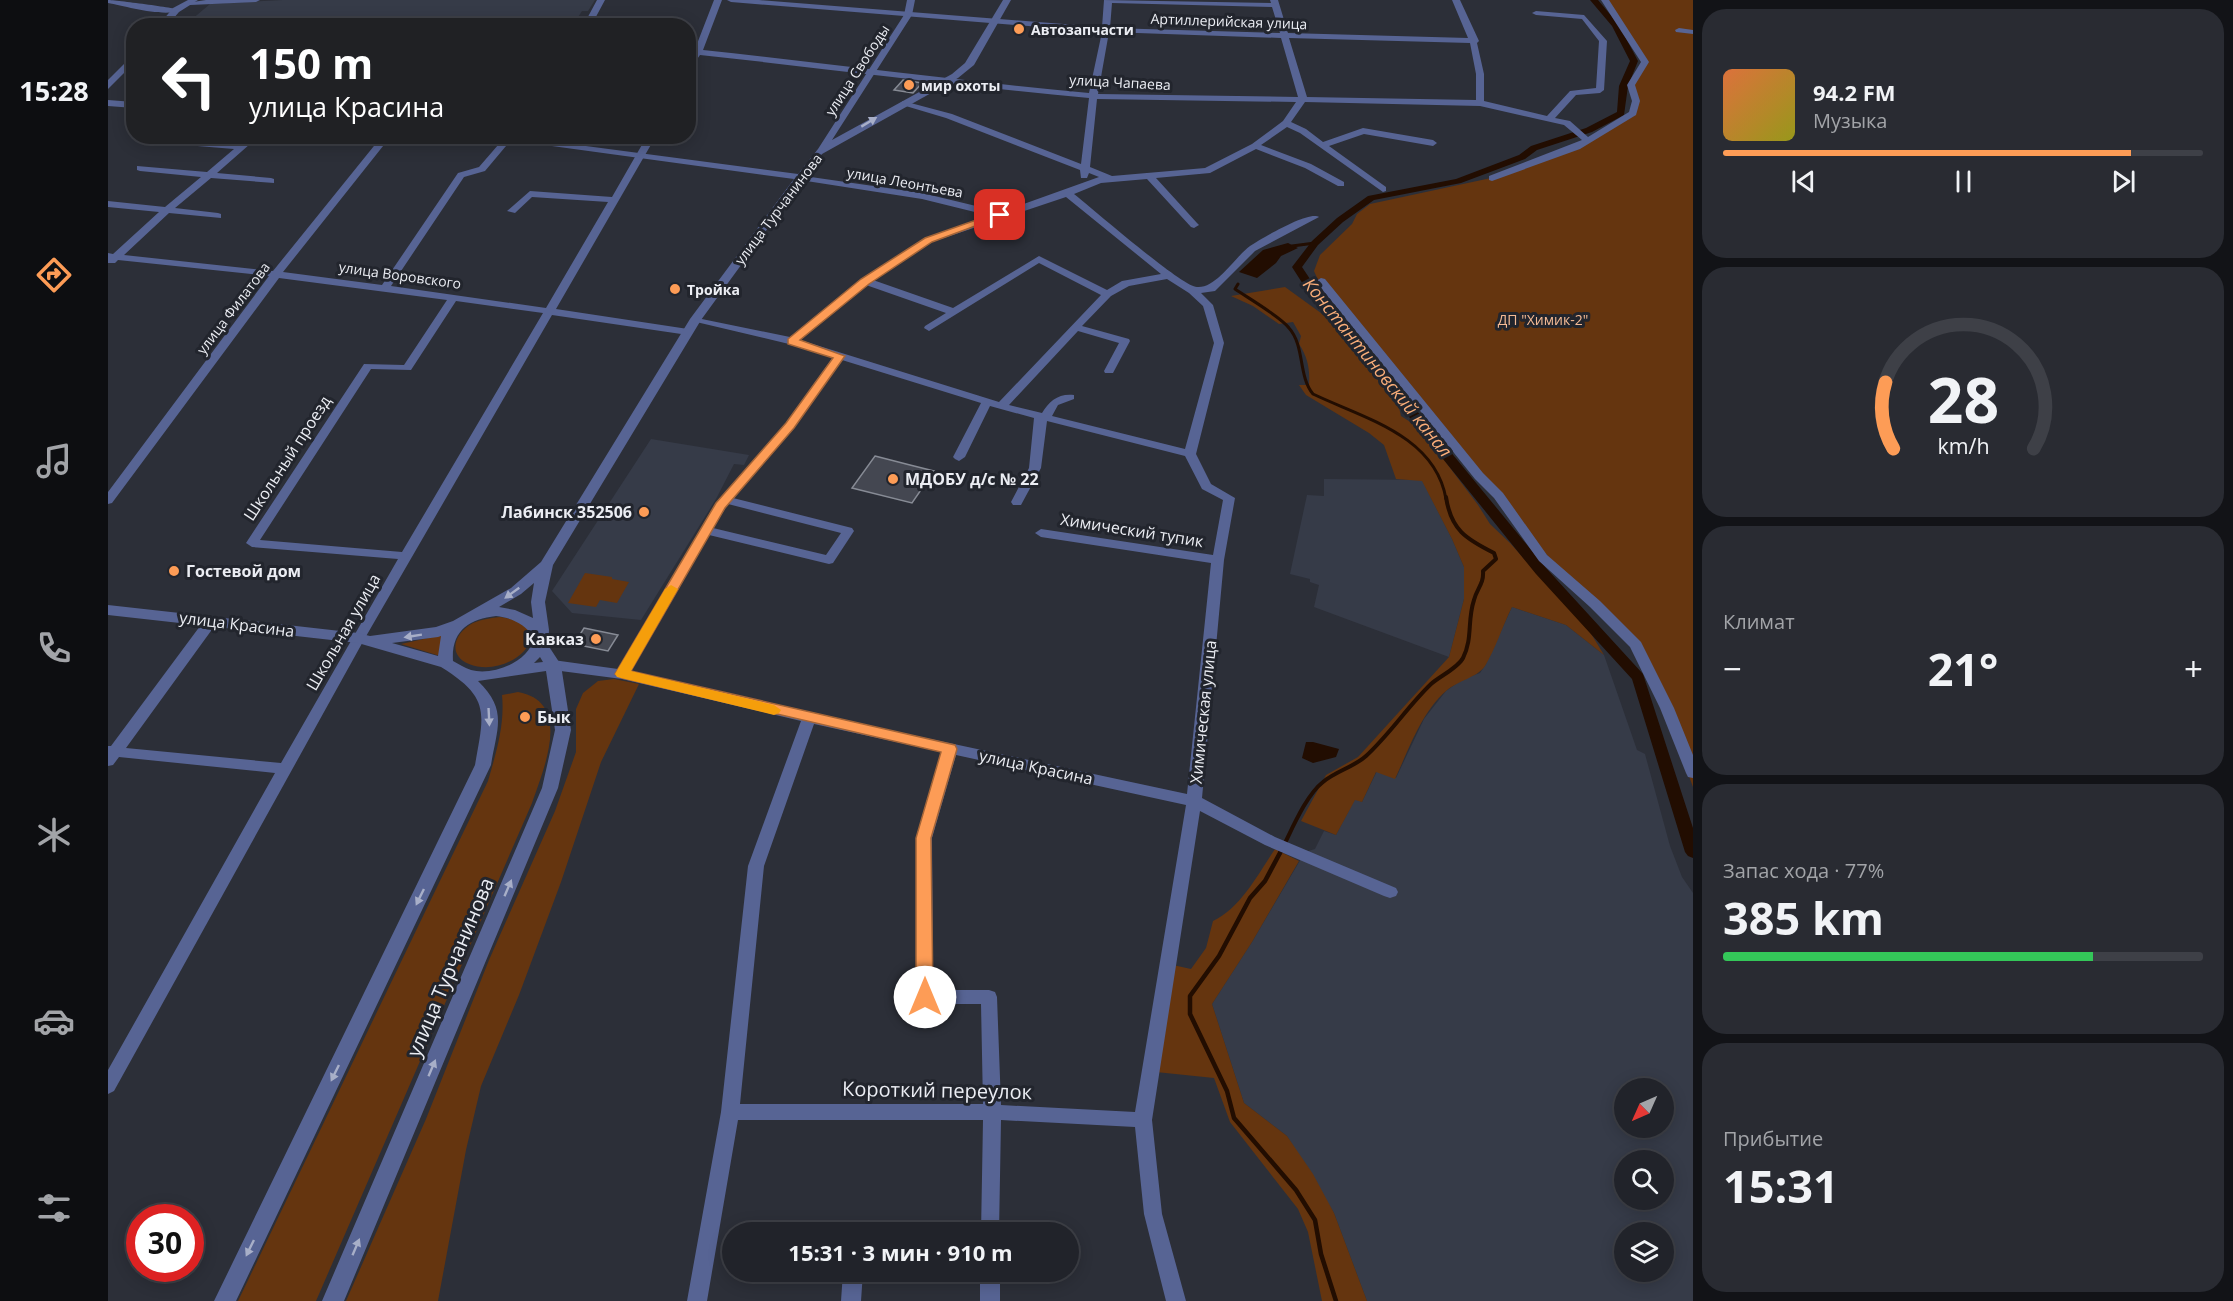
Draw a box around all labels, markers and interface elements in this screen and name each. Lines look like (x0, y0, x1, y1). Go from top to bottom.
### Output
street label: Артиллерийская улица (1150, 9, 1308, 33)
place label: Автозапчасти (1031, 20, 1134, 39)
street label: улица Свободы (820, 21, 894, 119)
marker: Автозапчасти (1012, 22, 1026, 36)
text: 150 m (249, 34, 373, 91)
icon: left (150, 42, 228, 120)
street label: улица Чапаева (1069, 70, 1171, 94)
text: 15:28 (19, 72, 89, 109)
place label: мир охоты (921, 76, 1000, 95)
text: 94.2 FM (1813, 77, 1896, 107)
marker: мир охоты (902, 78, 916, 92)
text: улица Красина (249, 88, 444, 125)
text: Музыка (1813, 107, 1887, 134)
one-way arrow (861, 117, 877, 128)
street label: улица Турчанинова (730, 150, 826, 268)
street label: улица Леонтьева (845, 162, 965, 202)
icon: previous (1787, 165, 1820, 198)
icon: pause (1947, 165, 1980, 198)
icon: next (2107, 165, 2140, 198)
pin (974, 189, 1025, 240)
icon: arrive (983, 198, 1016, 231)
icon: directions (33, 254, 75, 296)
street label: улица Воровского (338, 257, 462, 293)
street label: улица Филатова (192, 258, 274, 358)
water label: Константиновский канал (1298, 272, 1458, 462)
place label: Тройка (687, 280, 740, 299)
marker: Тройка (668, 282, 682, 296)
park label: ДП "Химик-2" (1498, 310, 1588, 329)
text: 28 (1927, 356, 1999, 441)
street label: Школьный проезд (238, 391, 336, 525)
text: km/h (1937, 432, 1989, 461)
icon: music (33, 440, 75, 482)
place label: МДОБУ д/с № 22 (905, 468, 1039, 490)
marker: МДОБУ д/с № 22 (886, 472, 900, 486)
place label: Лабинск 352506 (501, 501, 632, 523)
marker: Лабинск 352506 (637, 505, 651, 519)
street label: Химический тупик (1059, 508, 1206, 552)
place label: Гостевой дом (186, 560, 301, 582)
marker: Гостевой дом (167, 564, 181, 578)
street label: Школьная улица (301, 570, 385, 694)
one-way arrow (505, 587, 520, 599)
street label: улица Красина (178, 606, 296, 642)
text: Климат (1723, 608, 1795, 635)
icon: phone (33, 627, 75, 669)
place label: Кавказ (525, 628, 584, 650)
one-way arrow (403, 631, 422, 640)
marker: Кавказ (589, 632, 603, 646)
text: 21° (1928, 638, 1998, 699)
street label: Химическая улица (1185, 639, 1221, 785)
text: − (1723, 646, 1742, 691)
text: + (2184, 646, 2203, 691)
place label: Бык (537, 706, 571, 728)
one-way arrow (484, 708, 493, 727)
marker: Бык (518, 710, 532, 724)
street label: улица Красина (977, 744, 1095, 790)
icon: climate (33, 814, 75, 856)
text: Запас хода · 77% (1723, 857, 1884, 884)
street label: улица Турчанинова (400, 873, 500, 1061)
one-way arrow (504, 879, 513, 897)
text: 385 km (1723, 887, 1884, 948)
one-way arrow (415, 888, 425, 906)
position arrow (893, 965, 957, 1029)
icon: car (33, 1000, 75, 1042)
one-way arrow (427, 1058, 437, 1076)
one-way arrow (330, 1064, 339, 1081)
street label: Короткий переулок (842, 1075, 1033, 1105)
north arrow (1614, 1078, 1674, 1138)
map controls (1614, 1078, 1674, 1282)
text: Прибытие (1723, 1125, 1823, 1152)
button: search (1614, 1150, 1674, 1210)
text: 15:31 (1723, 1155, 1839, 1216)
icon: filters (33, 1187, 75, 1229)
speed limit sign: 30 (126, 1204, 204, 1282)
button: layers (1614, 1222, 1674, 1282)
text: 15:31 · 3 мин · 910 m (788, 1237, 1013, 1267)
one-way arrow (352, 1238, 361, 1256)
one-way arrow (245, 1240, 255, 1257)

